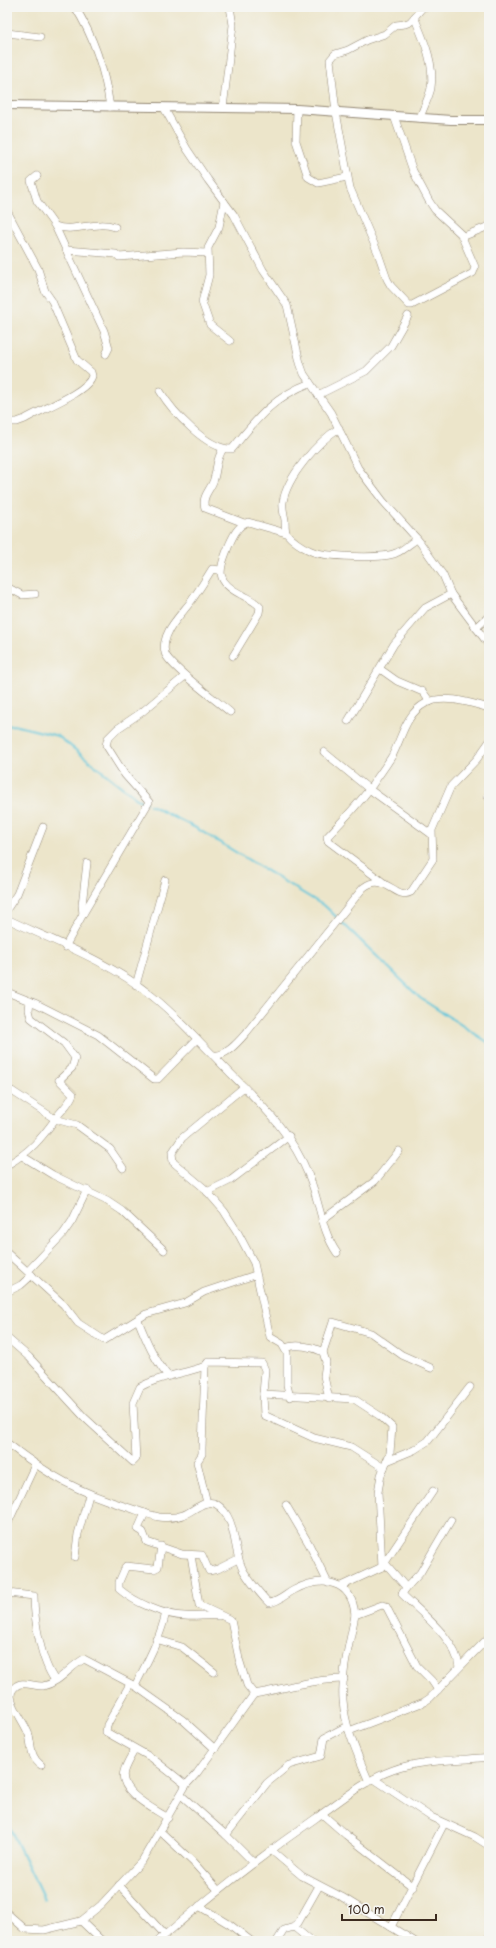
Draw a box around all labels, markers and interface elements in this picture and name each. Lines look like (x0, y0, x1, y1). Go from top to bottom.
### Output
scale bar (342, 1896, 436, 1922)
text: 100 m (348, 1900, 385, 1918)

